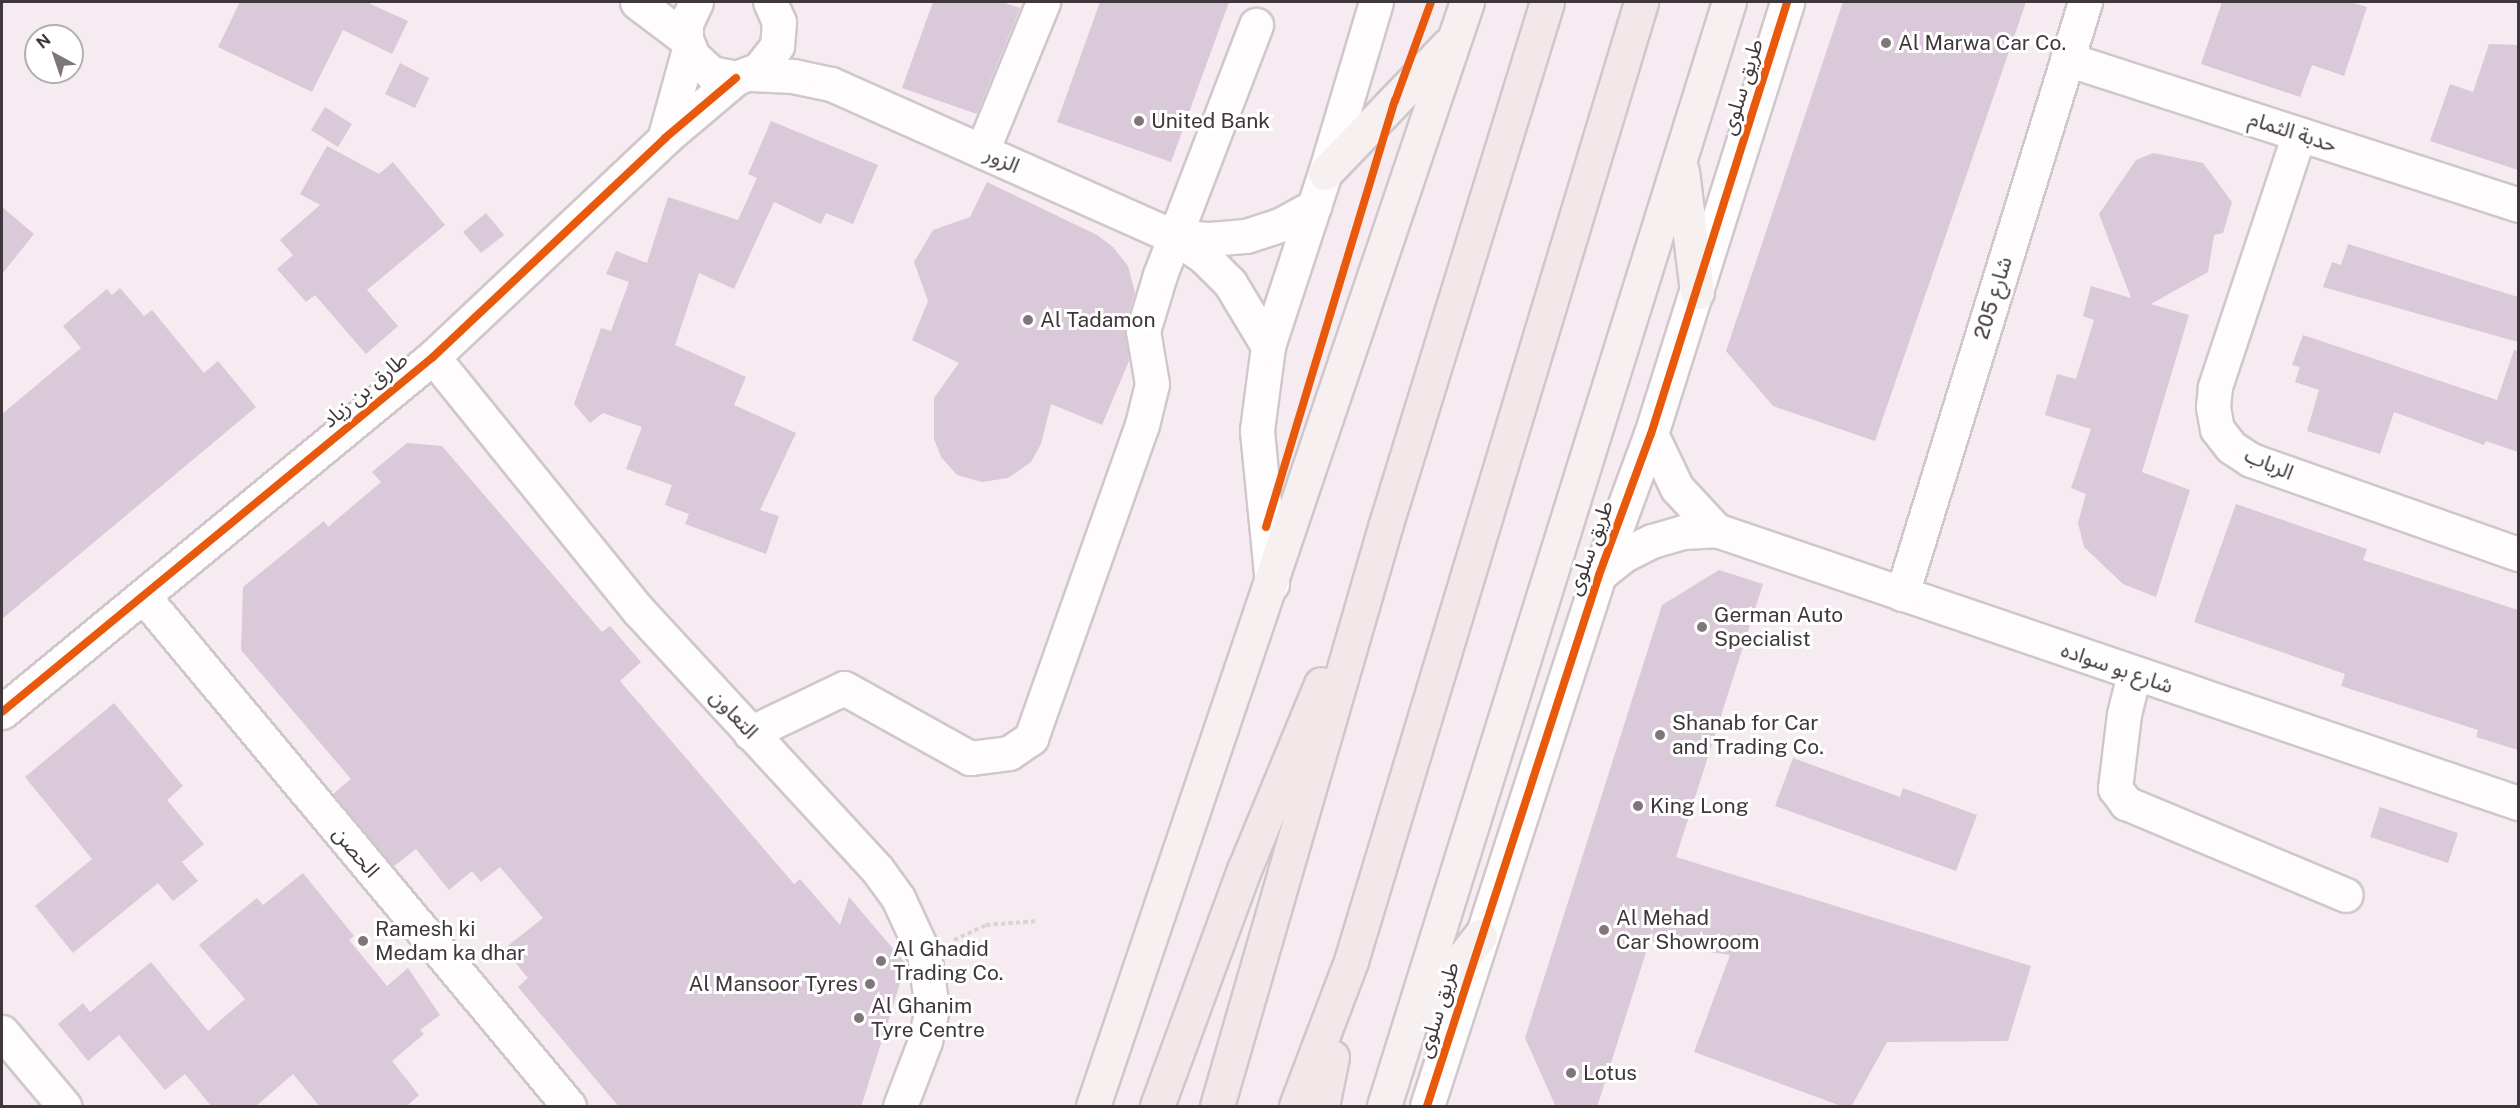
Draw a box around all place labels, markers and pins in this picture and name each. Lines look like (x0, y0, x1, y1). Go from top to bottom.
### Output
place label: Al Marwa Car Co. (1898, 30, 2066, 56)
marker: Al Marwa Car Co. (1879, 36, 1893, 50)
place label: United Bank (1151, 108, 1270, 134)
marker: United Bank (1132, 114, 1146, 128)
place label: Al Tadamon (1040, 307, 1156, 333)
marker: Al Tadamon (1021, 313, 1035, 327)
place label: German Auto Specialist (1714, 602, 1843, 652)
marker: German Auto Specialist (1695, 620, 1709, 634)
place label: Shanab for Car and Trading Co. (1672, 710, 1824, 760)
marker: Shanab for Car and Trading Co. (1653, 728, 1667, 742)
place label: King Long (1650, 793, 1749, 819)
marker: King Long (1631, 799, 1645, 813)
place label: Al Mehad Car Showroom (1616, 905, 1759, 955)
place label: Ramesh ki Medam ka dhar (375, 916, 526, 966)
marker: Al Mehad Car Showroom (1597, 923, 1611, 937)
marker: Ramesh ki Medam ka dhar (356, 934, 370, 948)
place label: Al Ghadid Trading Co. (893, 936, 1004, 986)
marker: Al Ghadid Trading Co. (874, 954, 888, 968)
place label: Al Mansoor Tyres (688, 971, 858, 997)
marker: Al Mansoor Tyres (863, 977, 877, 991)
place label: Al Ghanim Tyre Centre (871, 993, 985, 1043)
marker: Al Ghanim Tyre Centre (852, 1011, 866, 1025)
place label: Lotus (1583, 1060, 1637, 1086)
marker: Lotus (1564, 1066, 1578, 1080)

